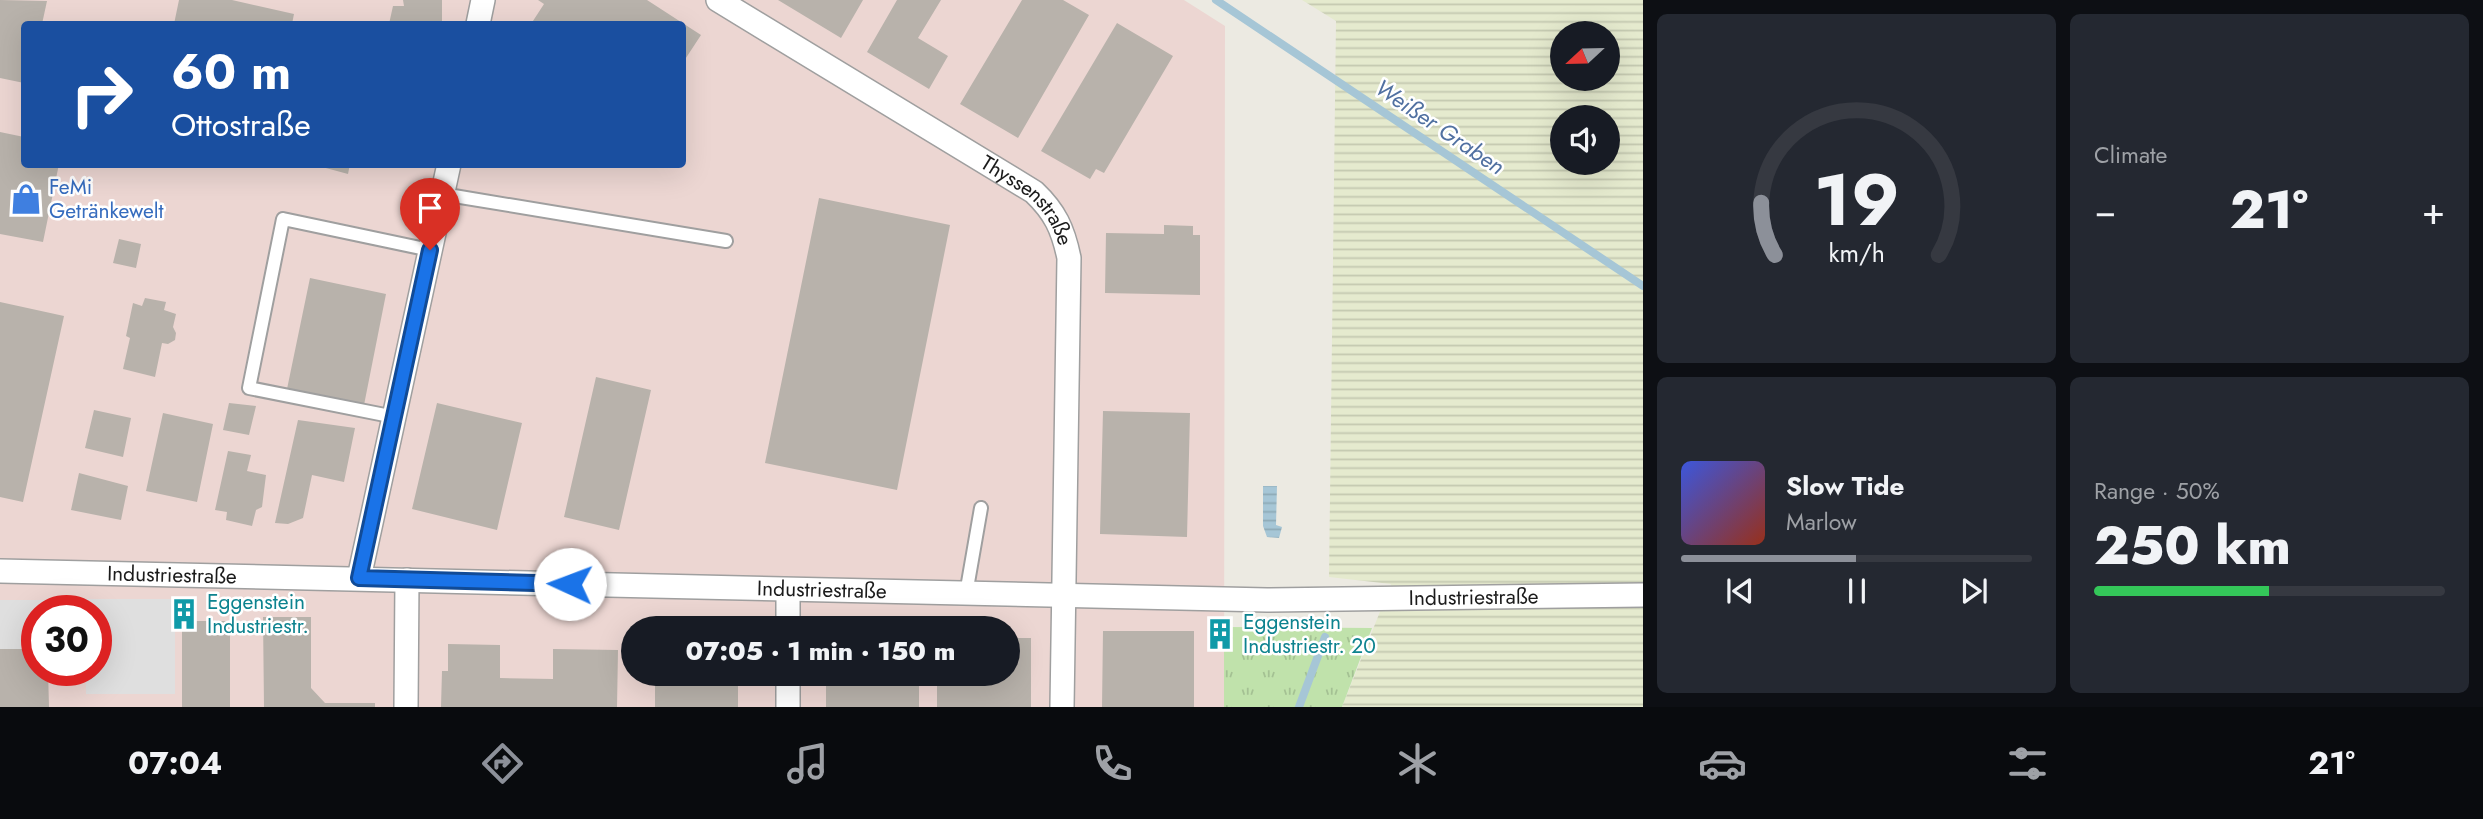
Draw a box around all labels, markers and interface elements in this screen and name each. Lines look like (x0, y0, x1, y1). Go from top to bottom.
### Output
north arrow (1550, 21, 1620, 91)
map controls (1550, 21, 1620, 175)
text: 60 m (171, 37, 291, 107)
icon: right (56, 49, 147, 140)
water label: Weißer Graben (1368, 71, 1512, 183)
text: Ottostraße (171, 102, 311, 148)
button: sound (1550, 105, 1620, 175)
text: Climate (2094, 138, 2167, 172)
text: 19 (1814, 147, 1899, 252)
street label: Thyssenstraße (975, 148, 1080, 249)
place label: FeMi Getränkewelt (49, 172, 164, 226)
text: 21° (2230, 172, 2308, 248)
pin (400, 178, 460, 250)
shop icon: FeMi Getränkewelt (9, 182, 43, 216)
text: − (2094, 183, 2116, 238)
text: + (2422, 183, 2445, 238)
icon: arrive (411, 189, 449, 227)
text: km/h (1828, 234, 1885, 270)
text: Slow Tide (1786, 467, 1905, 505)
text: Range · 50% (2094, 474, 2220, 508)
text: Marlow (1786, 505, 1857, 539)
text: 250 km (2094, 508, 2291, 584)
position arrow (533, 547, 607, 621)
street label: Industriestraße (107, 558, 237, 591)
icon: previous (1721, 572, 1759, 610)
icon: pause (1838, 572, 1876, 610)
icon: next (1955, 572, 1993, 610)
street label: Industriestraße (757, 573, 887, 606)
street label: Industriestraße (1409, 581, 1539, 613)
place label: Eggenstein Industriestr. (207, 587, 309, 641)
speed limit sign: 30 (21, 595, 112, 686)
building icon: Eggenstein Industriestr. (167, 597, 201, 631)
place label: Eggenstein Industriestr. 20 (1243, 607, 1376, 661)
building icon: Eggenstein Industriestr. 20 (1203, 617, 1237, 651)
text: 07:05 · 1 min · 150 m (686, 632, 955, 670)
icon: directions (478, 739, 527, 788)
icon: music (783, 739, 832, 788)
icon: phone (1088, 739, 1137, 788)
icon: climate (1393, 739, 1442, 788)
icon: car (1698, 739, 1747, 788)
icon: filters (2003, 739, 2052, 788)
text: 07:04 (128, 740, 222, 786)
text: 21° (2308, 740, 2355, 786)

